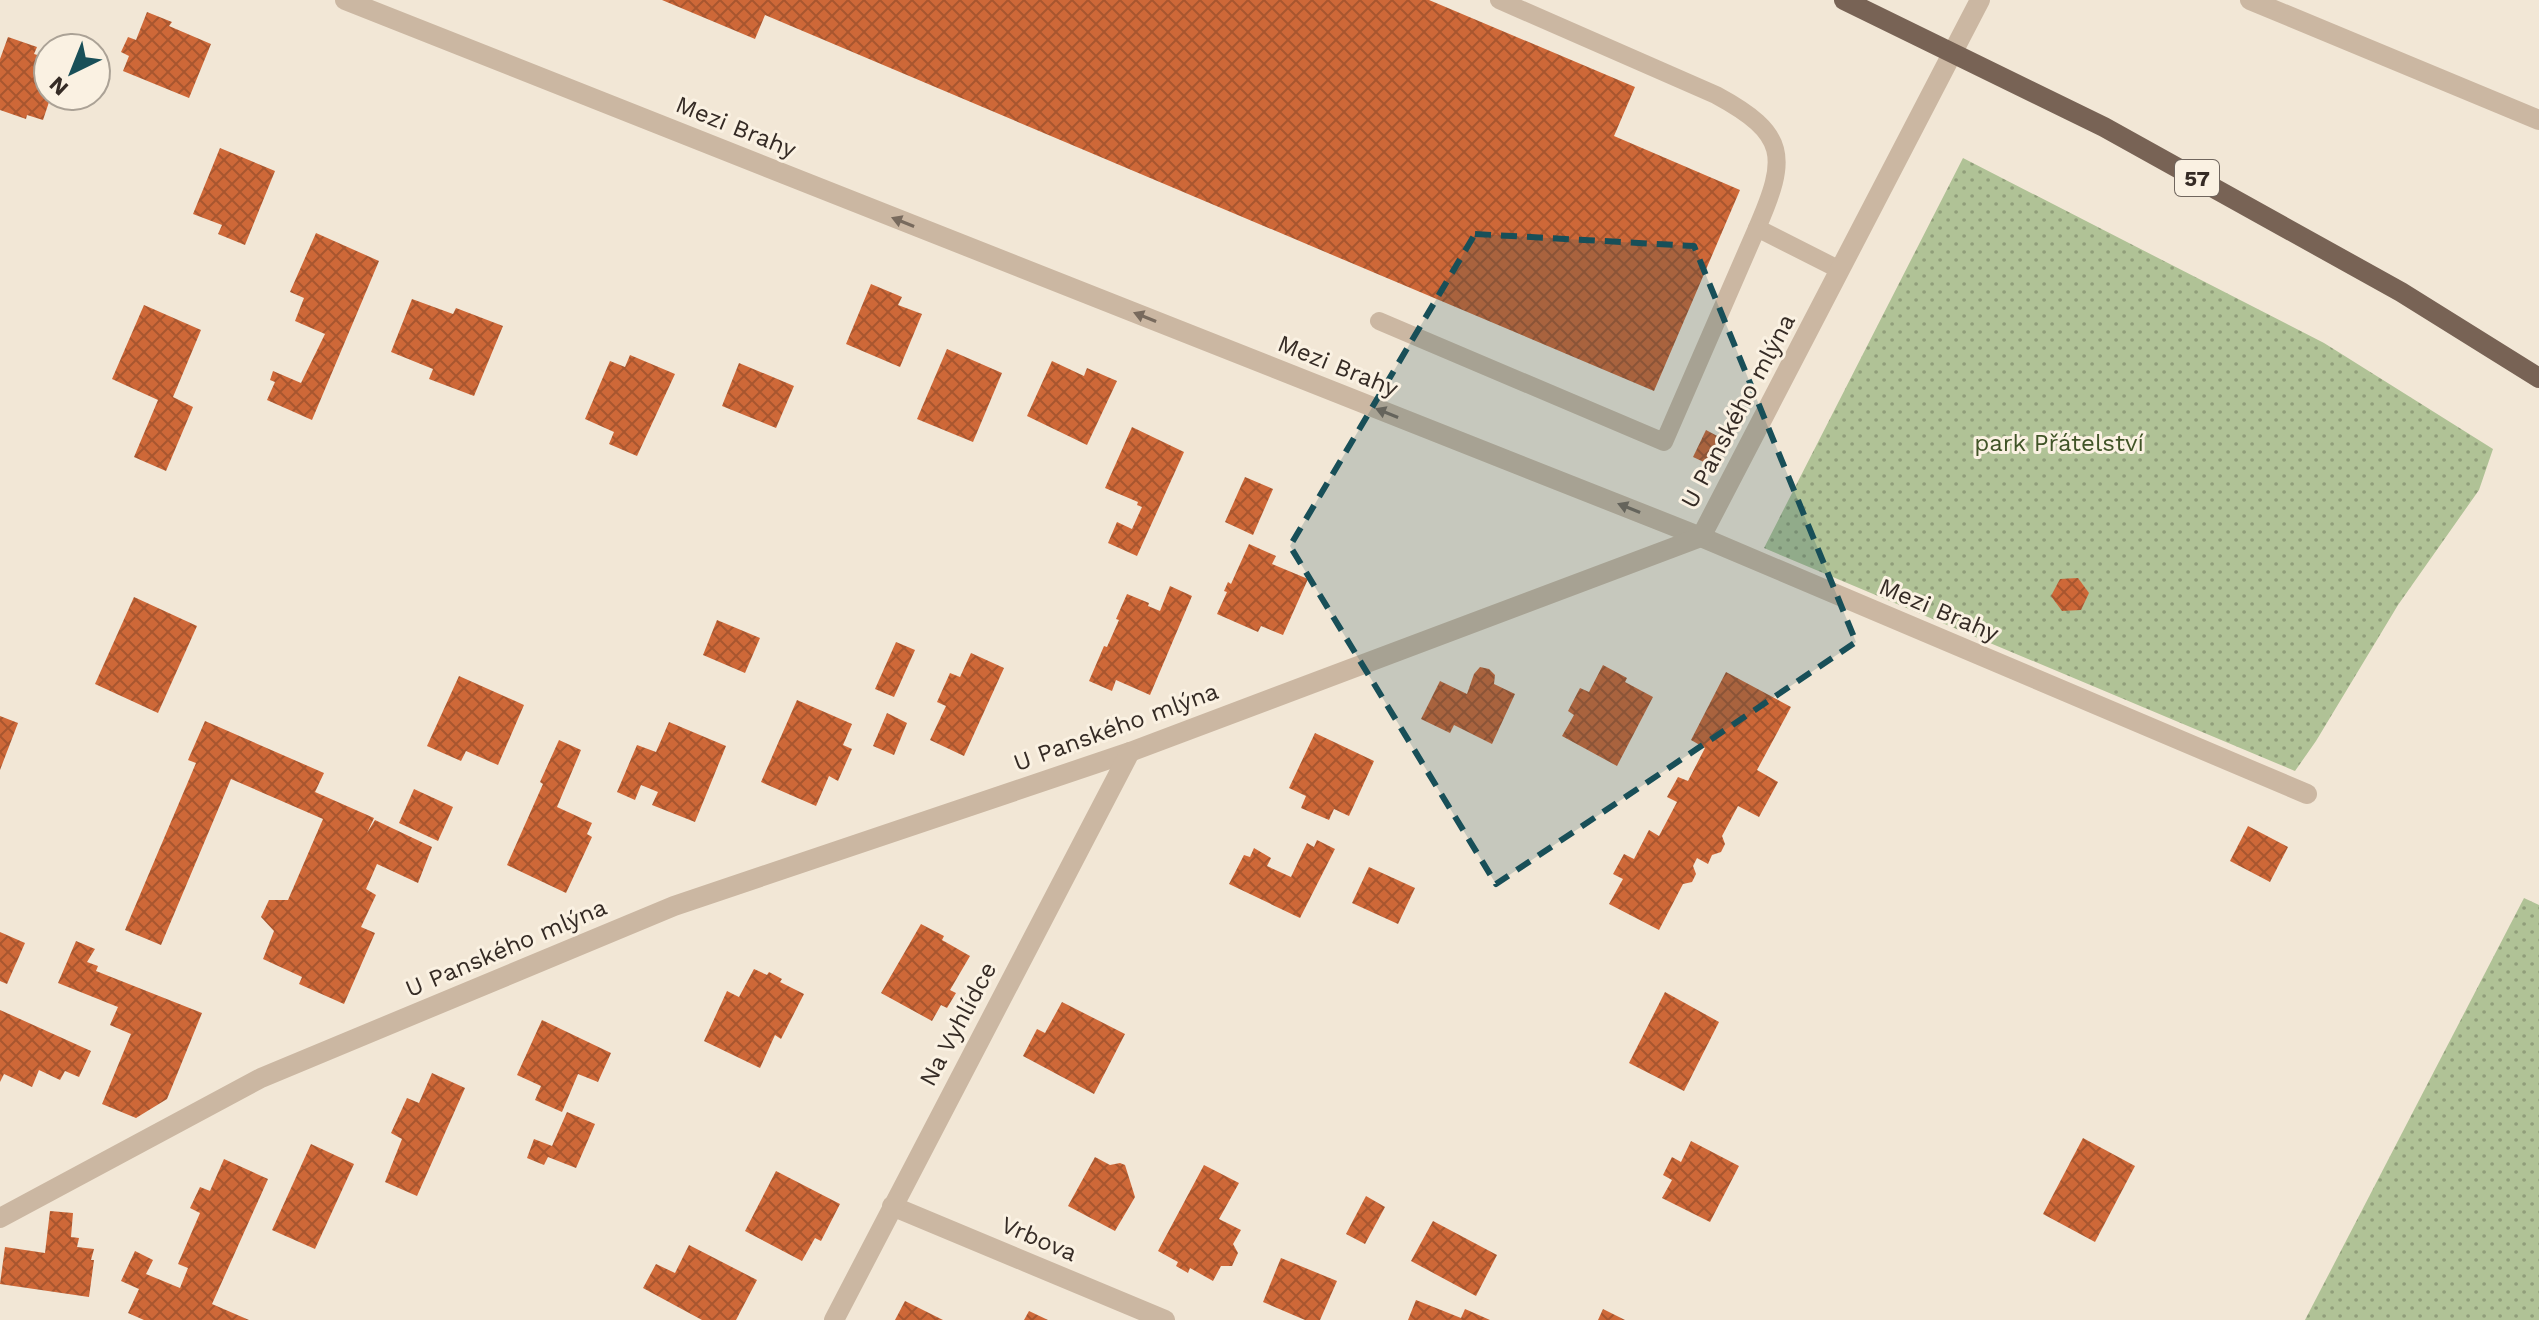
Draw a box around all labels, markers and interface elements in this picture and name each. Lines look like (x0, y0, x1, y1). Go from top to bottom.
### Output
north arrow (32, 32, 112, 112)
text: N (44, 72, 73, 101)
street label: Mezi Brahy (672, 90, 801, 164)
road number: 57 (2175, 160, 2219, 196)
one-way arrow (891, 215, 915, 228)
street label: U Panského mlýna (1675, 309, 1801, 513)
one-way arrow (1133, 310, 1157, 323)
street label: Mezi Brahy (1274, 329, 1403, 403)
one-way arrow (1375, 406, 1399, 419)
park label: park Přátelství (1974, 429, 2144, 457)
one-way arrow (1616, 502, 1640, 515)
street label: Mezi Brahy (1875, 572, 2004, 648)
street label: U Panského mlýna (1010, 677, 1222, 777)
street label: U Panského mlýna (401, 893, 611, 1003)
street label: Na Vyhlídce (914, 957, 1002, 1091)
street label: Vrbova (997, 1211, 1081, 1267)

